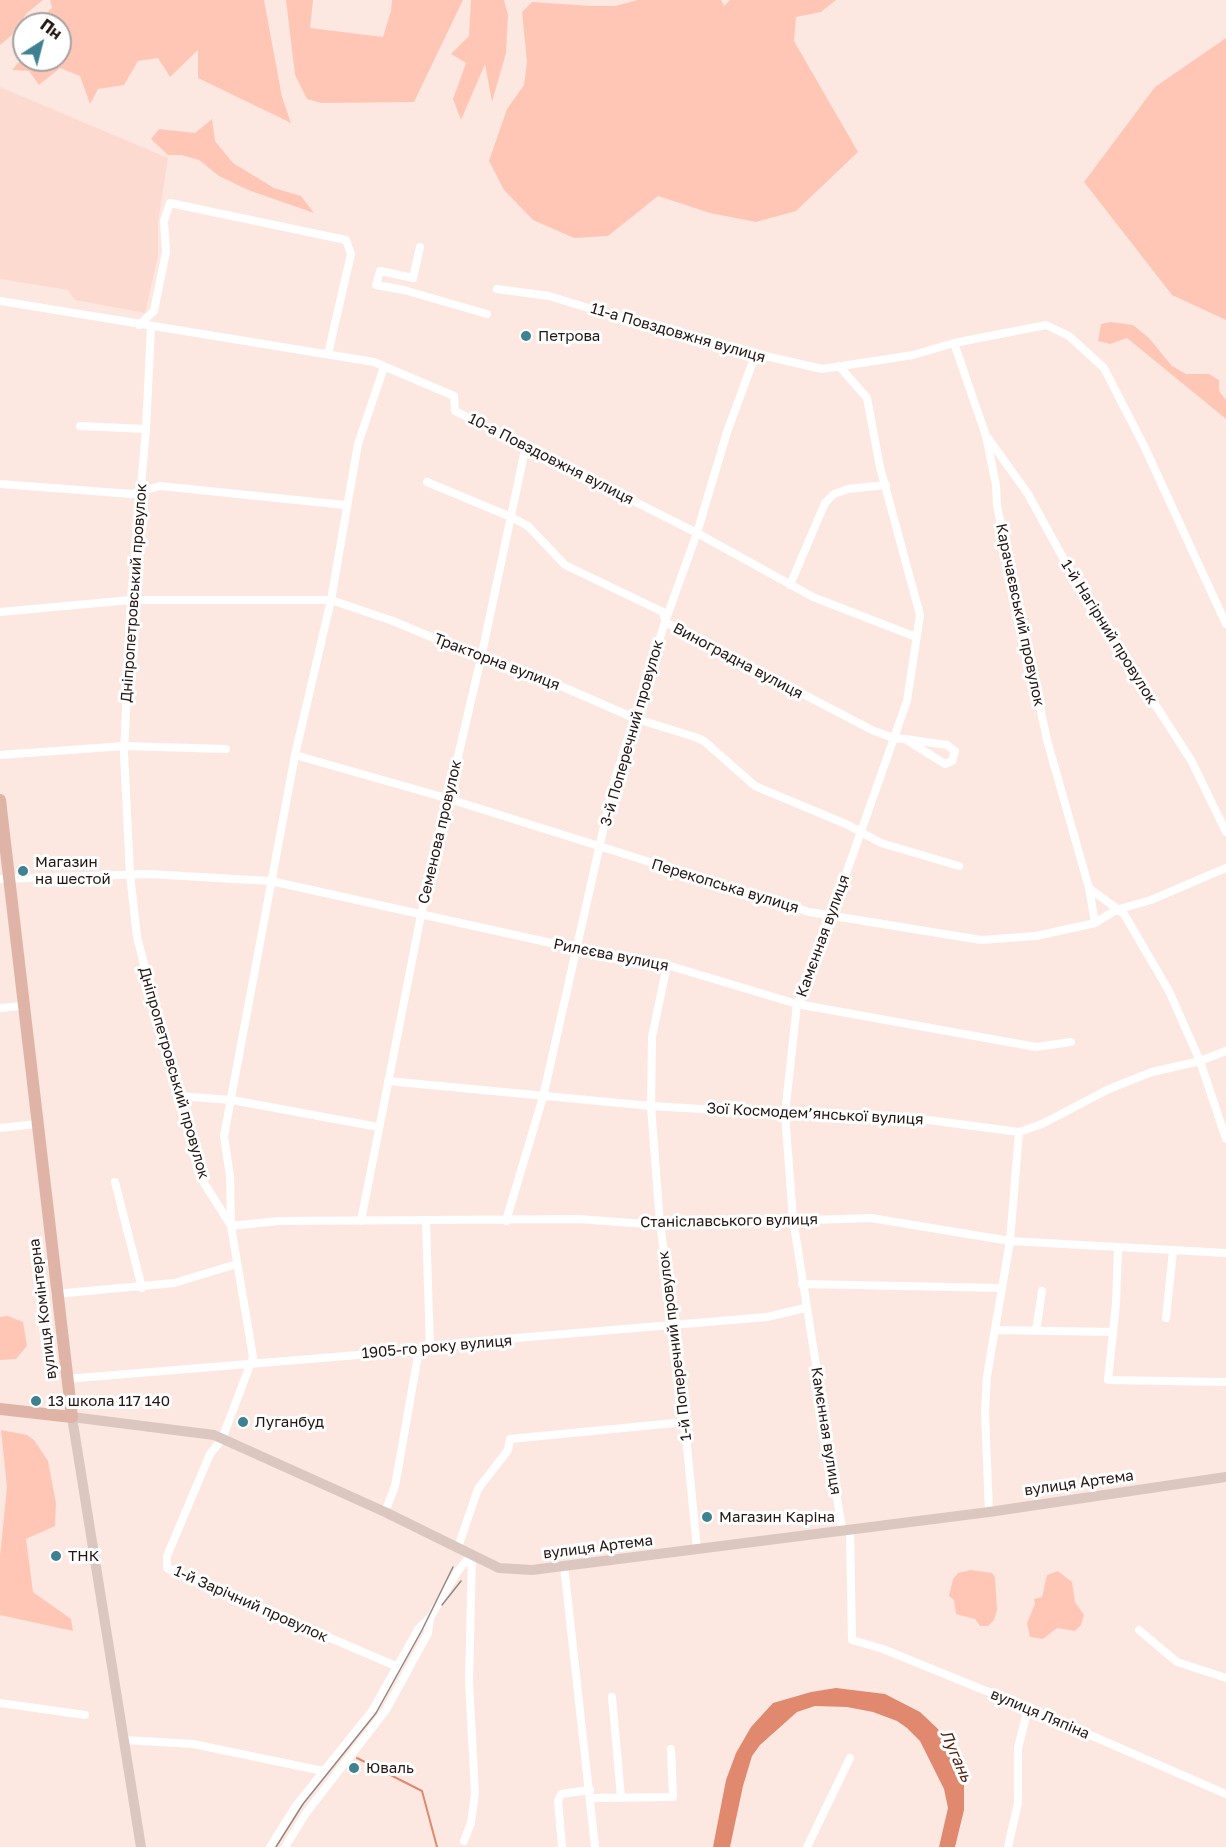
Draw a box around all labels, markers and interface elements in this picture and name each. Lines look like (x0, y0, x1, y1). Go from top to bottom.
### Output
north arrow (12, 12, 72, 72)
text: Пн (37, 15, 66, 44)
street label: 11-а Повздовжня вулиця (588, 299, 768, 367)
place label: Петрова (538, 327, 600, 345)
marker: Петрова (519, 329, 533, 343)
street label: 10-а Повздовжня вулиця (465, 409, 637, 509)
street label: Дніпропетровський провулок (117, 483, 151, 703)
street label: Карачаєвський провулок (992, 522, 1048, 708)
street label: 1-й Нагірний провулок (1057, 556, 1161, 708)
street label: Виноградна вулиця (670, 619, 806, 703)
street label: Тракторна вулиця (432, 630, 562, 694)
street label: 3-й Поперечний провулок (597, 638, 667, 828)
street label: Семенова провулок (415, 758, 465, 906)
place label: Магазин на шестой (35, 853, 111, 888)
street label: Перекопська вулиця (649, 855, 801, 917)
marker: Магазин на шестой (16, 864, 30, 878)
street label: Камєнная вулиця (792, 872, 854, 1000)
street label: Рилєєва вулиця (552, 935, 670, 975)
street label: Дніпропетровський провулок (135, 965, 213, 1181)
street label: Зої Космодем’янської вулиця (706, 1099, 924, 1129)
street label: Станіславського вулиця (640, 1210, 818, 1232)
street label: вулиця Комінтерна (25, 1237, 61, 1381)
street label: 1-й Поперечний провулок (654, 1250, 696, 1442)
street label: 1905-го року вулиця (361, 1331, 513, 1363)
street label: Камєнная вулиця (807, 1366, 845, 1496)
place label: 13 школа 117 140 (48, 1392, 170, 1410)
marker: 13 школа 117 140 (29, 1394, 43, 1408)
place label: Луганбуд (255, 1413, 324, 1431)
marker: Луганбуд (236, 1415, 250, 1429)
street label: вулиця Артема (1023, 1466, 1135, 1500)
place label: Магазин Каріна (719, 1508, 835, 1526)
marker: Магазин Каріна (700, 1510, 714, 1524)
street label: вулиця Артема (542, 1531, 654, 1563)
place label: ТНК (68, 1547, 99, 1565)
marker: ТНК (49, 1549, 63, 1563)
street label: 1-й Зарічний провулок (171, 1562, 331, 1646)
street label: вулиця Ляпіна (988, 1685, 1092, 1743)
water label: Лугань (936, 1727, 976, 1785)
place label: Юваль (366, 1759, 414, 1777)
marker: Юваль (347, 1761, 361, 1775)

